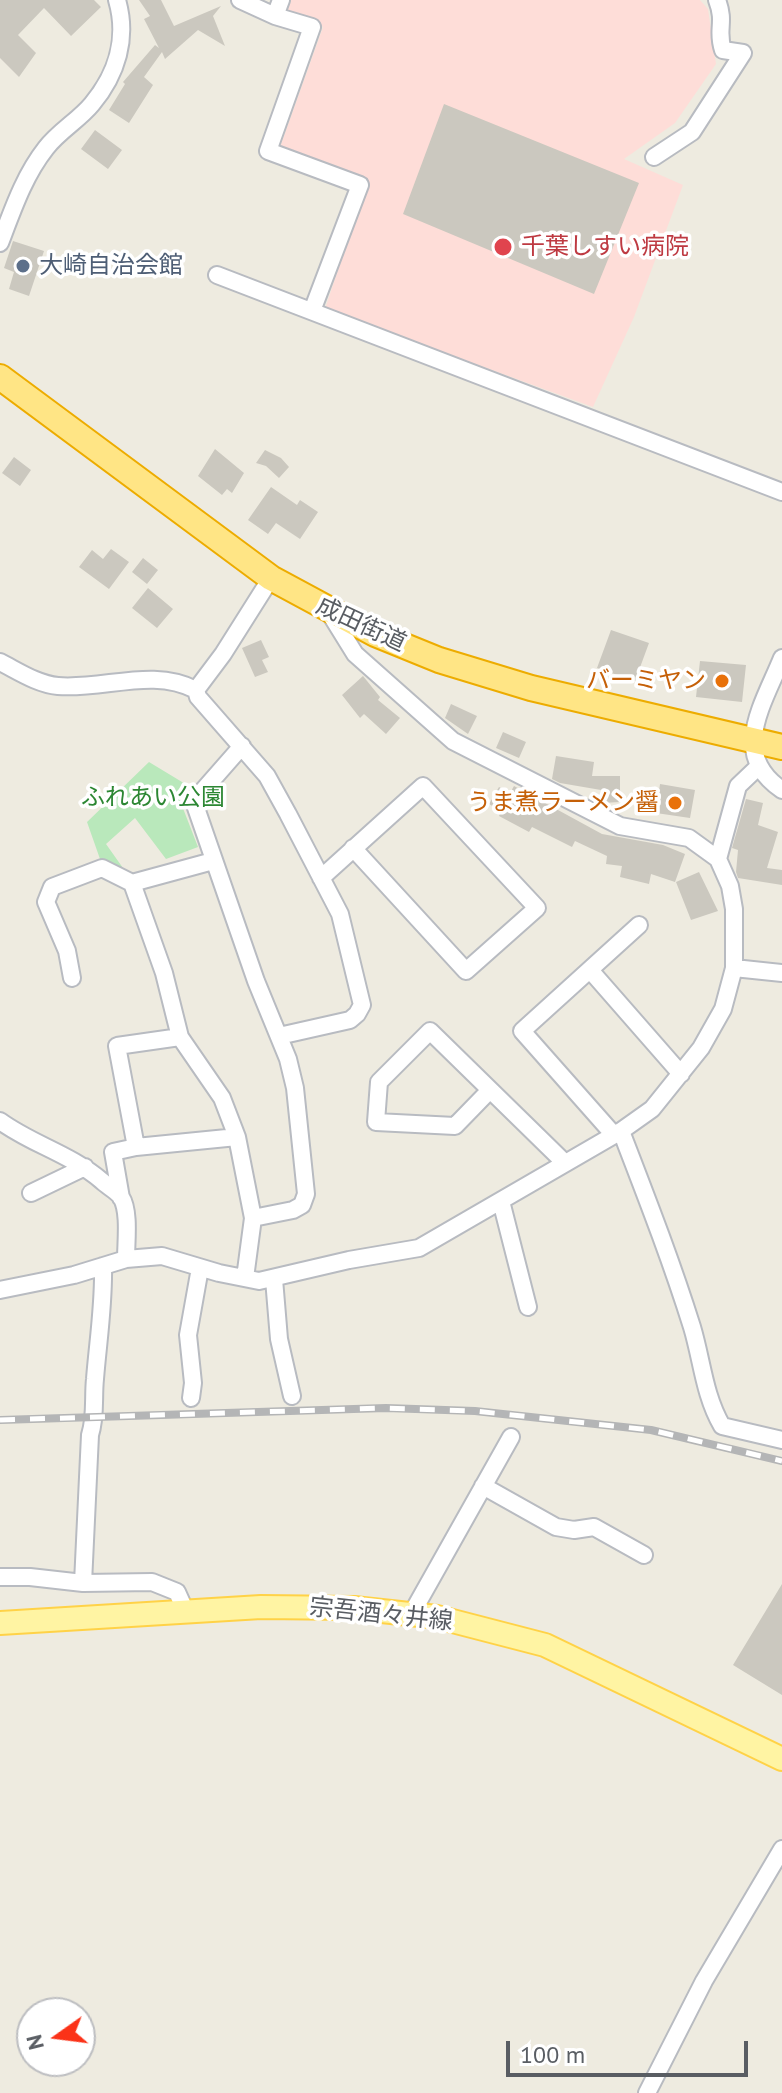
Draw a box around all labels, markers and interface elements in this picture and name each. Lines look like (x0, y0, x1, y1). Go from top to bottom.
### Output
place label: 千葉しすい病院 (521, 233, 689, 261)
marker: 千葉しすい病院 (492, 236, 514, 258)
place label: 大崎自治会館 (39, 252, 183, 280)
marker: 大崎自治会館 (14, 257, 32, 275)
street label: 成田街道 (311, 592, 411, 658)
place label: バーミヤン (586, 667, 706, 695)
marker: バーミヤン (713, 672, 731, 690)
park label: ふれあい公園 (81, 784, 225, 812)
place label: うま煮ラーメン醤 (467, 789, 659, 817)
marker: うま煮ラーメン醤 (666, 794, 684, 812)
street label: 宗吾酒々井線 (308, 1593, 454, 1637)
north arrow (16, 1997, 96, 2077)
scale bar (510, 2025, 752, 2075)
text: N (19, 2032, 50, 2053)
text: 100 m (520, 2039, 585, 2070)

